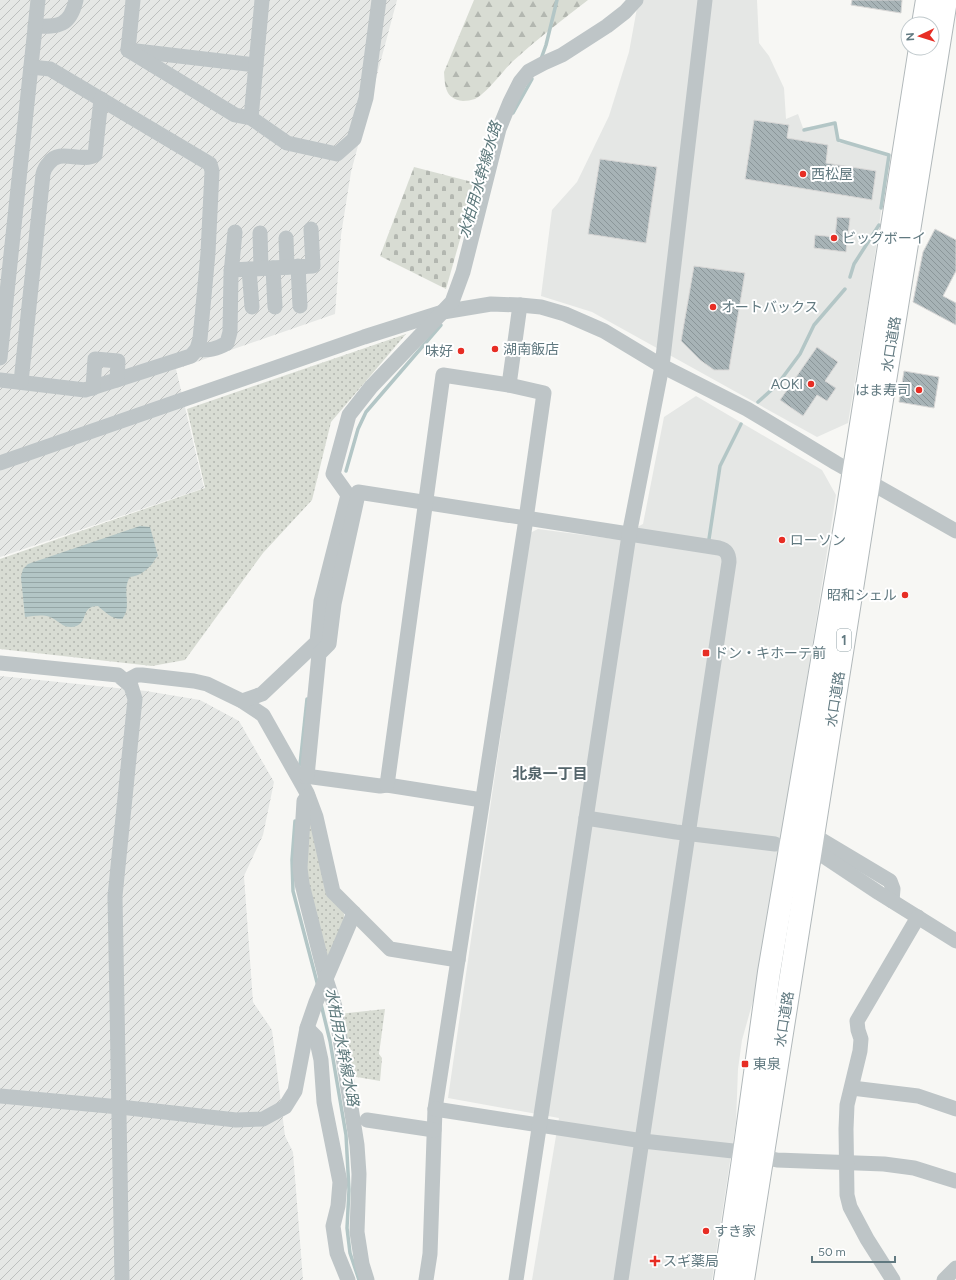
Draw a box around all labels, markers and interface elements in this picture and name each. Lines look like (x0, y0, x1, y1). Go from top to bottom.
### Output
north arrow (900, 16, 940, 56)
text: N (904, 32, 917, 41)
water label: 水柏用水幹線水路 (455, 118, 506, 240)
place label: 西松屋 (811, 166, 853, 183)
marker: 西松屋 (798, 169, 808, 179)
place label: ビッグボーイ (842, 230, 926, 247)
marker: ビッグボーイ (829, 233, 839, 243)
place label: オートバックス (721, 299, 819, 316)
marker: オートバックス (708, 302, 718, 312)
street label: 水口道路 (879, 315, 904, 373)
place label: 湖南飯店 (503, 341, 559, 358)
place label: 味好 (425, 343, 453, 360)
marker: 湖南飯店 (490, 344, 500, 354)
marker: 味好 (456, 346, 466, 356)
place label: AOKI (771, 376, 803, 393)
marker: AOKI (806, 379, 816, 389)
place label: はま寿司 (855, 382, 911, 399)
marker: はま寿司 (914, 385, 924, 395)
place label: ローソン (790, 532, 846, 549)
marker: ローソン (777, 535, 787, 545)
place label: 昭和シェル (827, 587, 897, 604)
marker: 昭和シェル (900, 590, 910, 600)
road number: 1 (837, 629, 851, 651)
place label: ドン・キホーテ前 (714, 645, 826, 662)
marker: ドン・キホーテ前 (701, 648, 711, 658)
street label: 水口道路 (823, 670, 848, 728)
district label: 北泉一丁目 (512, 765, 588, 783)
water label: 水柏用水幹線水路 (322, 986, 363, 1110)
street label: 水口道路 (772, 990, 797, 1048)
place label: 東泉 (753, 1056, 781, 1073)
marker: 東泉 (740, 1059, 750, 1069)
place label: すき家 (714, 1223, 756, 1240)
marker: すき家 (701, 1226, 711, 1236)
scale bar (812, 1238, 895, 1264)
text: 50 m (818, 1245, 846, 1259)
place label: スギ薬局 (663, 1253, 719, 1270)
marker: スギ薬局 (650, 1256, 660, 1266)

